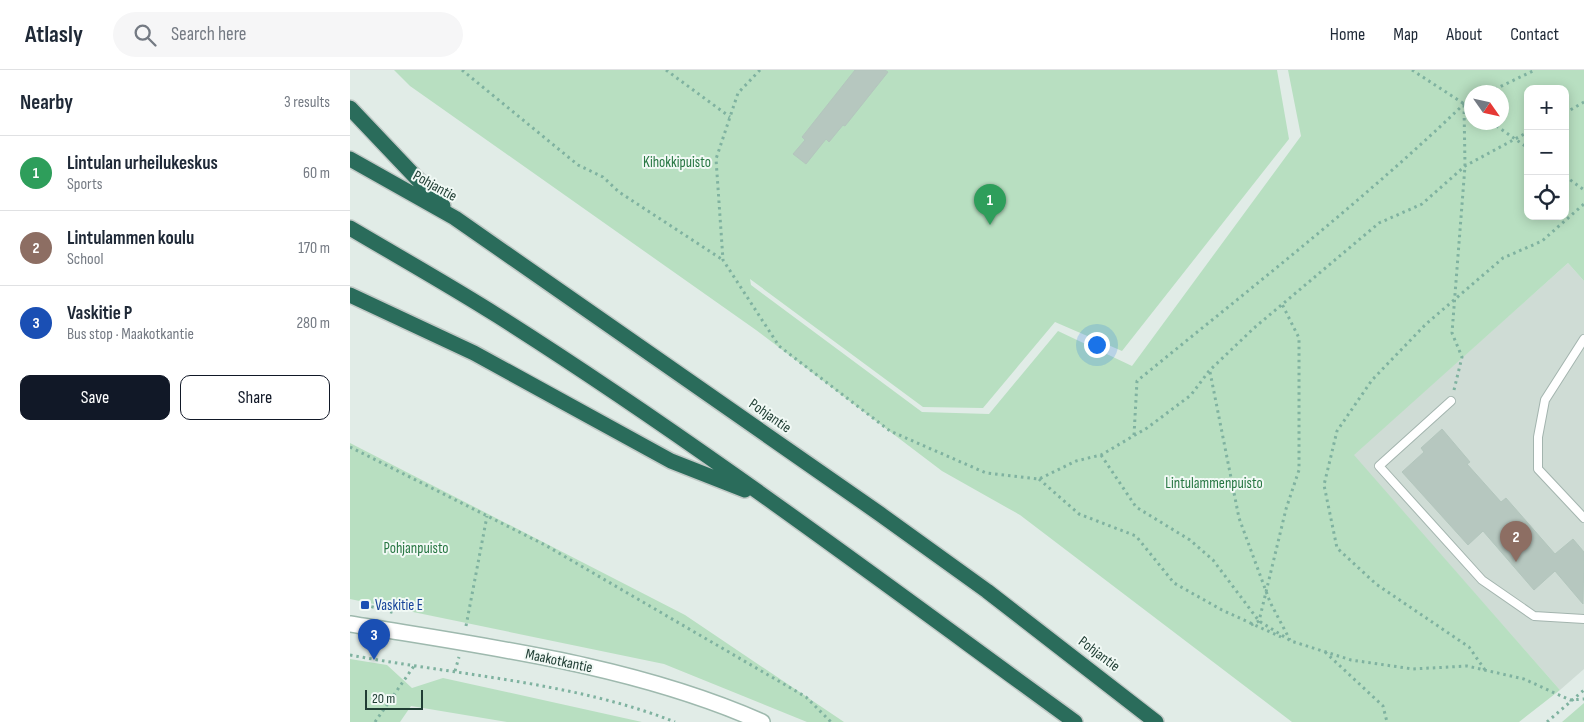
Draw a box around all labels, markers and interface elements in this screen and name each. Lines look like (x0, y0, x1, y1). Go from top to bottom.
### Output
search box (113, 12, 463, 57)
text: Atlasly (25, 20, 83, 49)
icon: search (131, 21, 159, 49)
text: Search here (171, 23, 246, 46)
text: Home (1330, 24, 1365, 45)
text: Map (1393, 24, 1418, 45)
text: About (1446, 24, 1482, 45)
text: Contact (1510, 24, 1559, 45)
north arrow (1464, 85, 1509, 130)
map controls (1524, 85, 1569, 220)
button: + (1524, 85, 1569, 130)
text: Nearby (20, 90, 73, 115)
text: 3 results (284, 93, 330, 112)
button: − (1524, 130, 1569, 175)
text: Lintulan urheilukeskus (67, 152, 218, 175)
park label: Kihokkipuisto (643, 153, 711, 172)
text: 1 (33, 164, 39, 183)
text: 60 m (303, 164, 330, 183)
street label: Pohjantie (410, 166, 460, 206)
text: Sports (67, 175, 102, 194)
button: locate (1524, 175, 1569, 220)
pin: 1 (974, 184, 1006, 225)
text: Lintulammen koulu (67, 227, 194, 250)
text: 2 (32, 239, 40, 258)
text: 170 m (298, 239, 330, 258)
text: School (67, 250, 103, 269)
text: Vaskitie P (67, 302, 132, 325)
text: 3 (32, 314, 40, 333)
text: 280 m (296, 314, 330, 333)
text: Bus stop · Maakotkantie (67, 325, 194, 344)
your location (1084, 332, 1110, 358)
button: Save (20, 375, 170, 420)
button: Share (180, 375, 330, 420)
street label: Pohjantie (745, 395, 795, 437)
park label: Lintulammenpuisto (1165, 474, 1263, 493)
pin: 2 (1500, 521, 1532, 562)
park label: Pohjanpuisto (383, 539, 449, 558)
place label: Vaskitie E (375, 596, 423, 615)
marker: Vaskitie E (359, 599, 371, 611)
pin: 3 (358, 619, 390, 660)
street label: Pohjantie (1074, 632, 1124, 676)
street label: Maakotkantie (524, 645, 594, 677)
scale bar (365, 687, 422, 710)
text: 20 m (372, 690, 395, 707)

